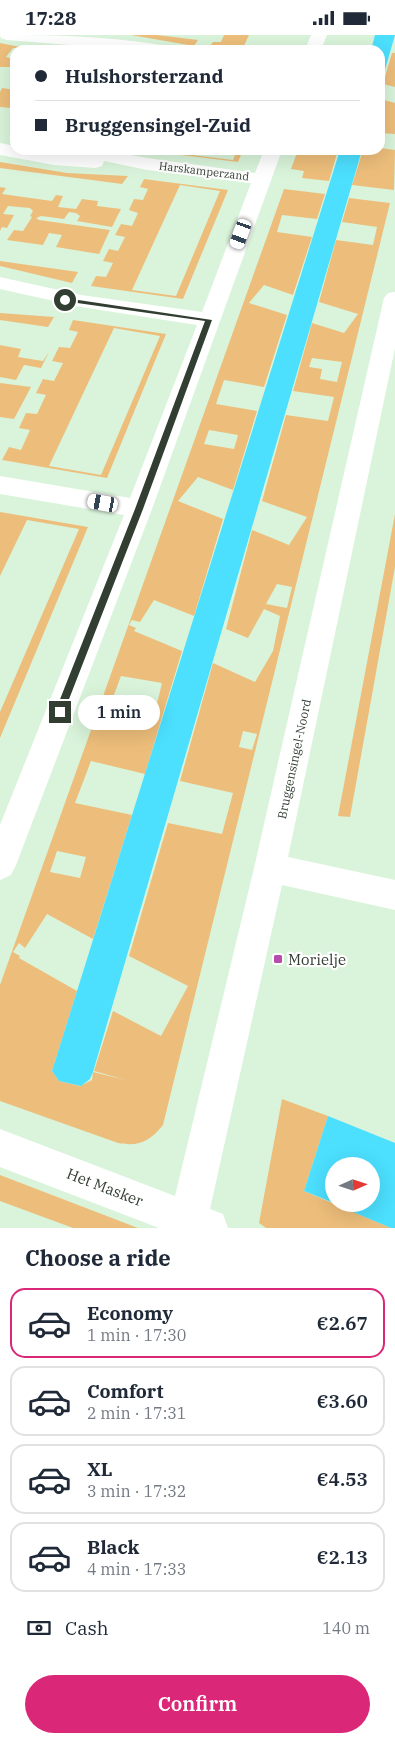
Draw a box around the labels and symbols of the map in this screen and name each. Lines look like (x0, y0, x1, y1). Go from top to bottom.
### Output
street label: Harskamperzand (158, 159, 250, 184)
car (228, 217, 253, 251)
route start (54, 289, 76, 311)
car (86, 493, 119, 513)
callout: 1 min (78, 695, 160, 729)
street label: Bruggensingel-Noord (274, 698, 314, 820)
route end (49, 701, 71, 723)
place label: Morielje (288, 950, 346, 969)
marker: Morielje (272, 953, 284, 965)
north arrow (325, 1157, 380, 1213)
street label: Het Masker (64, 1164, 146, 1210)

